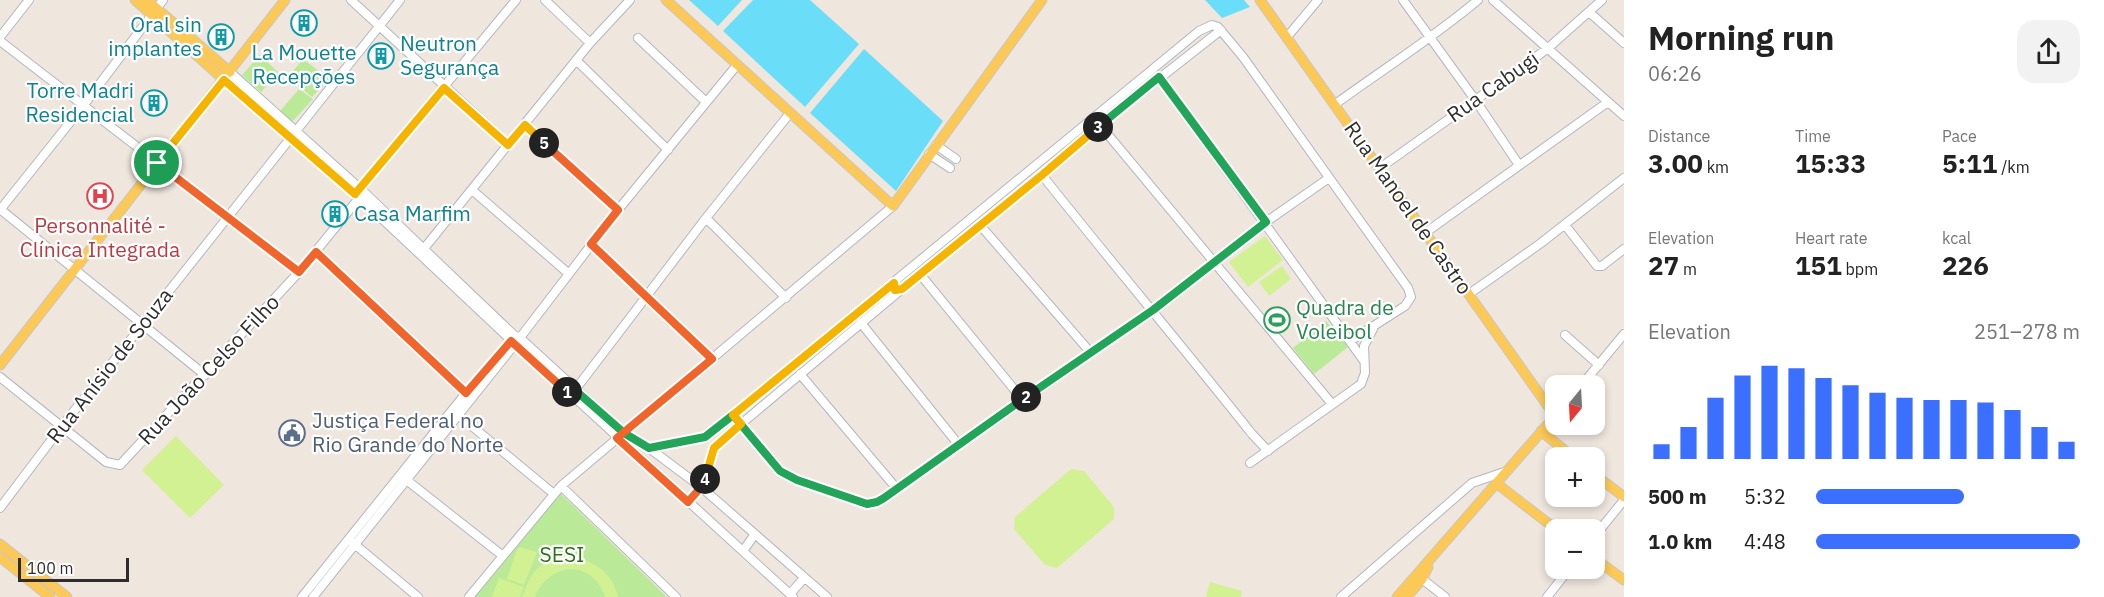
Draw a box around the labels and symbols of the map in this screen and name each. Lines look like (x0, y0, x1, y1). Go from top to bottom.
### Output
building icon: La Mouette Recepções (289, 8, 319, 38)
place label: Oral sin implantes (108, 10, 202, 62)
building icon: Oral sin implantes (206, 22, 236, 52)
place label: Neutron Segurança (400, 29, 499, 81)
place label: La Mouette Recepções (252, 38, 356, 90)
building icon: Neutron Segurança (366, 41, 396, 71)
street label: Rua Cabugi (1441, 44, 1544, 128)
place label: Torre Madri Residencial (25, 76, 134, 128)
building icon: Torre Madri Residencial (139, 88, 169, 118)
pin: 3 (1083, 112, 1113, 142)
street label: Rua Manoel de Castro (1338, 115, 1479, 300)
pin: 5 (529, 128, 559, 158)
pin (131, 137, 182, 188)
hospital icon: Personnalité - Clínica Integrada (85, 181, 115, 211)
building icon: Casa Marfim (320, 199, 350, 229)
place label: Casa Marfim (354, 199, 471, 227)
place label: Personnalité - Clínica Integrada (20, 211, 180, 263)
street label: Rua Anísio de Souza (40, 282, 179, 449)
street label: Rua João Celso Filho (131, 288, 285, 450)
place label: Quadra de Voleibol (1296, 293, 1394, 345)
sports icon: Quadra de Voleibol (1262, 305, 1292, 335)
north arrow (1545, 375, 1605, 435)
pin: 1 (552, 377, 582, 407)
pin: 2 (1011, 382, 1041, 412)
place label: Justiça Federal no Rio Grande do Norte (312, 406, 504, 458)
public building icon: Justiça Federal no Rio Grande do Norte (277, 418, 307, 448)
pin: 4 (690, 464, 720, 494)
park label: SESI (539, 540, 585, 568)
scale bar (18, 555, 129, 582)

